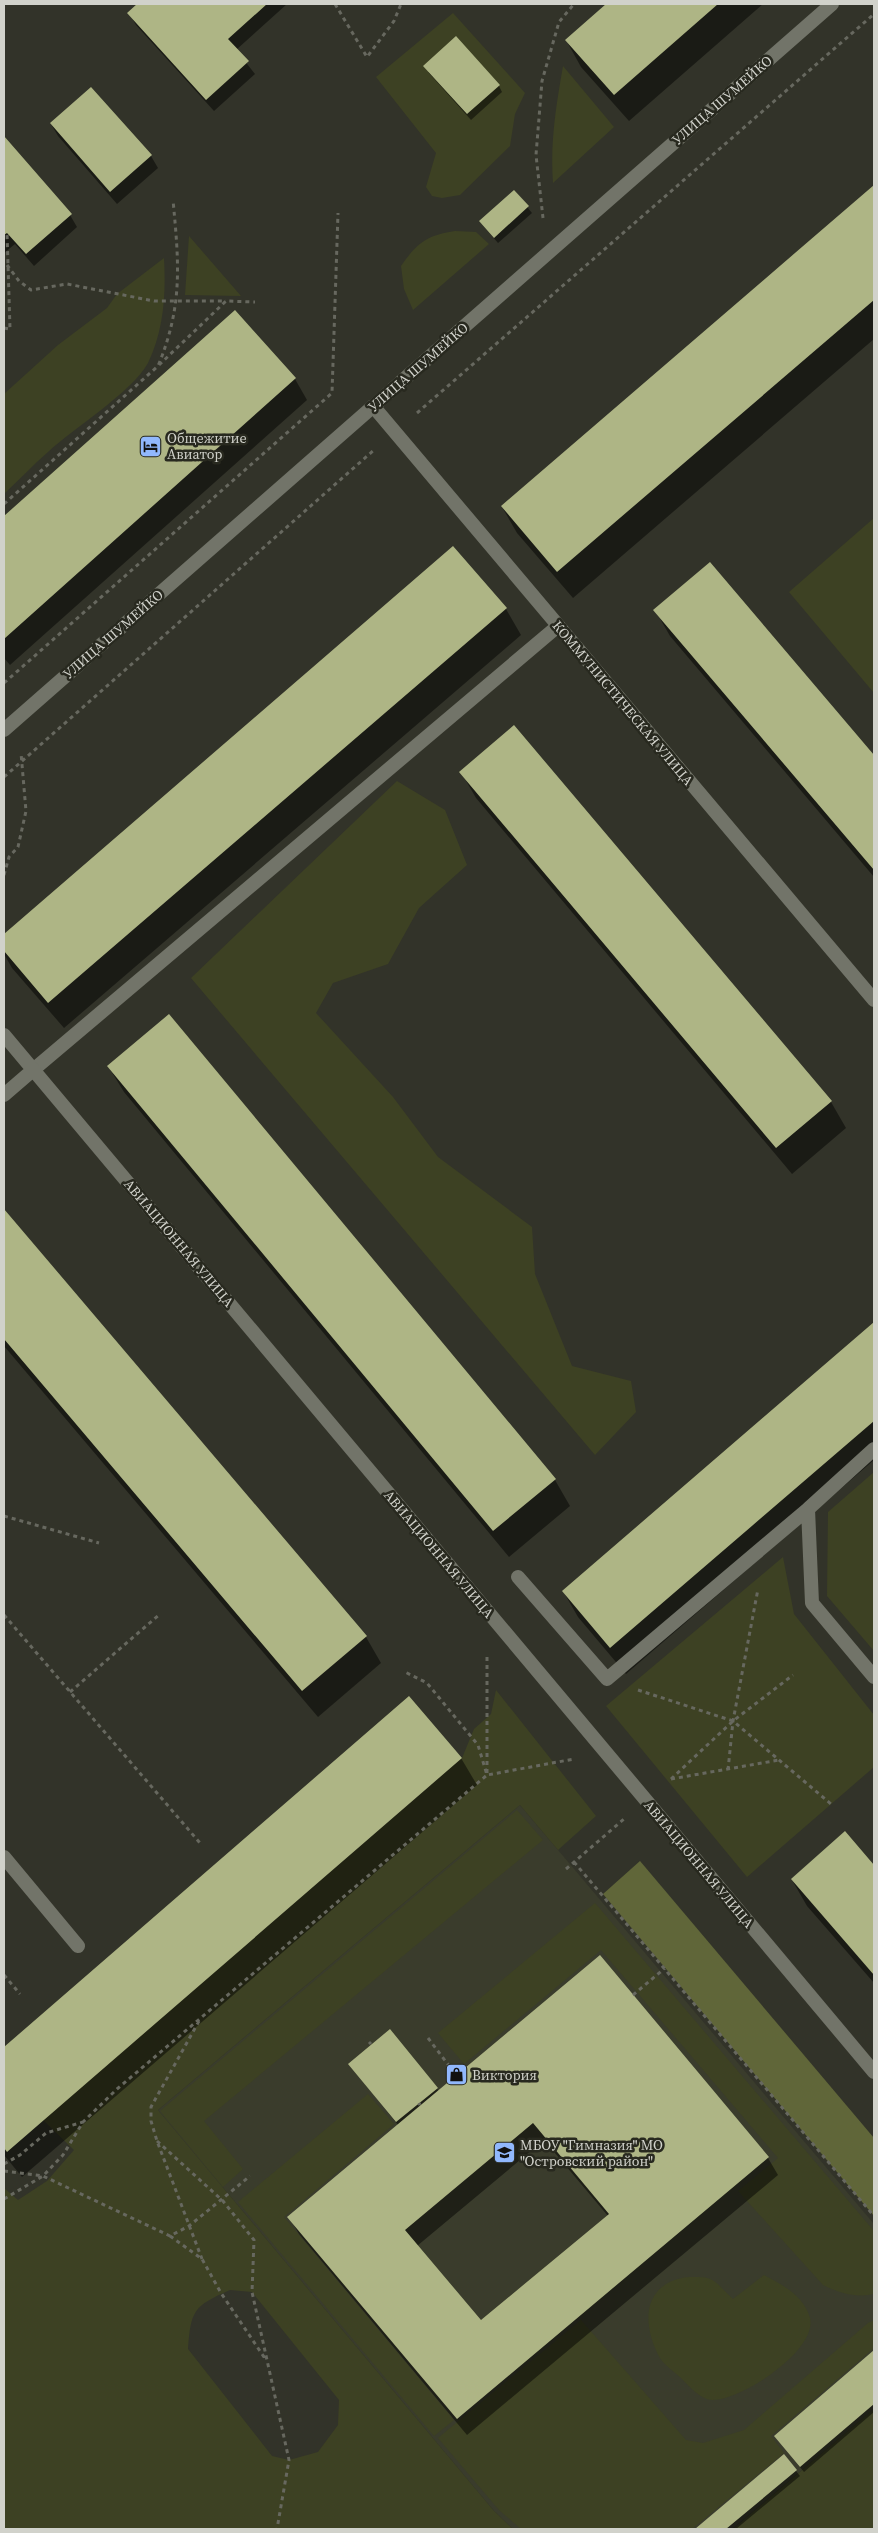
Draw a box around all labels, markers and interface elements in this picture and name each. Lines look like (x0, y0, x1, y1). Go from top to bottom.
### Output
street label: УЛИЦА ШУМЕЙКО (667, 51, 777, 149)
street label: УЛИЦА ШУМЕЙКО (363, 318, 473, 416)
place label: Общежитие Авиатор (167, 428, 247, 464)
hotel icon: Общежитие Авиатор (139, 434, 163, 458)
street label: УЛИЦА ШУМЕЙКО (58, 585, 168, 683)
street label: КОММУНИСТИЧЕСКАЯ УЛИЦА (548, 616, 699, 790)
street label: АВИАЦИОННАЯ УЛИЦА (119, 1175, 239, 1312)
street label: АВИАЦИОННАЯ УЛИЦА (379, 1486, 499, 1623)
street label: АВИАЦИОННАЯ УЛИЦА (639, 1796, 759, 1933)
shop icon: Виктория (444, 2063, 468, 2087)
place label: Виктория (472, 2065, 537, 2085)
place label: МБОУ "Гимназия" МО "Островский район" (520, 2135, 663, 2171)
school or university icon: МБОУ "Гимназия" МО "Островский район" (492, 2141, 516, 2165)

